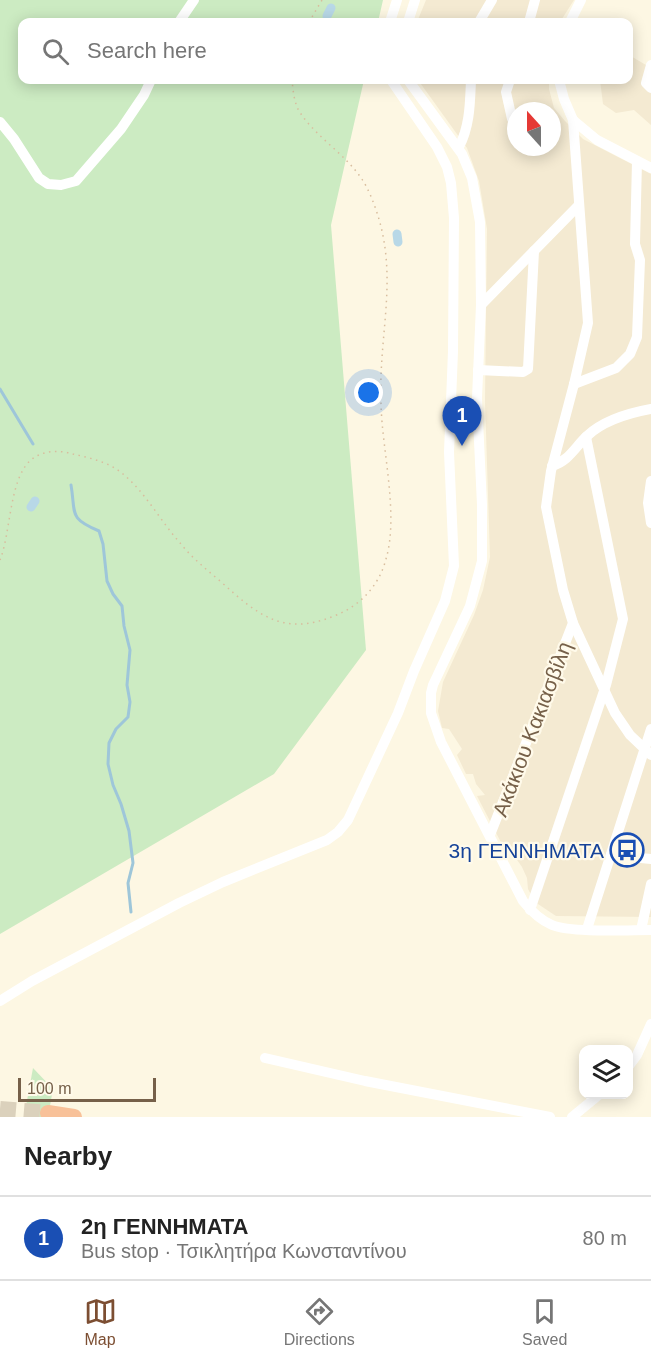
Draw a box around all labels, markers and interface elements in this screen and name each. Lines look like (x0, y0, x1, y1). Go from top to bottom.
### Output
search box (18, 18, 633, 84)
icon: search (39, 35, 72, 68)
text: Search here (87, 38, 207, 63)
north arrow (507, 102, 561, 156)
your location (354, 378, 383, 407)
pin: 1 (442, 396, 482, 446)
street label: Ακάκιου Κακιασβίλη (488, 638, 576, 820)
bus stop icon: 3η ΓΕΝΝΗΜΑΤΑ (609, 832, 645, 868)
place label: 3η ΓΕΝΝΗΜΑΤΑ (449, 839, 604, 862)
map controls (579, 1045, 633, 1099)
button: layers (579, 1045, 633, 1099)
scale bar (18, 1075, 156, 1102)
text: 100 m (27, 1080, 71, 1097)
text: Nearby (24, 1141, 112, 1171)
text: 2η ΓΕΝΝΗΜΑΤΑ (81, 1214, 248, 1239)
text: 1 (38, 1227, 49, 1249)
text: 80 m (583, 1227, 627, 1249)
text: Bus stop · Τσικλητήρα Κωνσταντίνου (81, 1240, 407, 1262)
tab: Map (84, 1295, 117, 1349)
tab: Directions (284, 1295, 355, 1349)
tab: Saved (522, 1295, 567, 1349)

